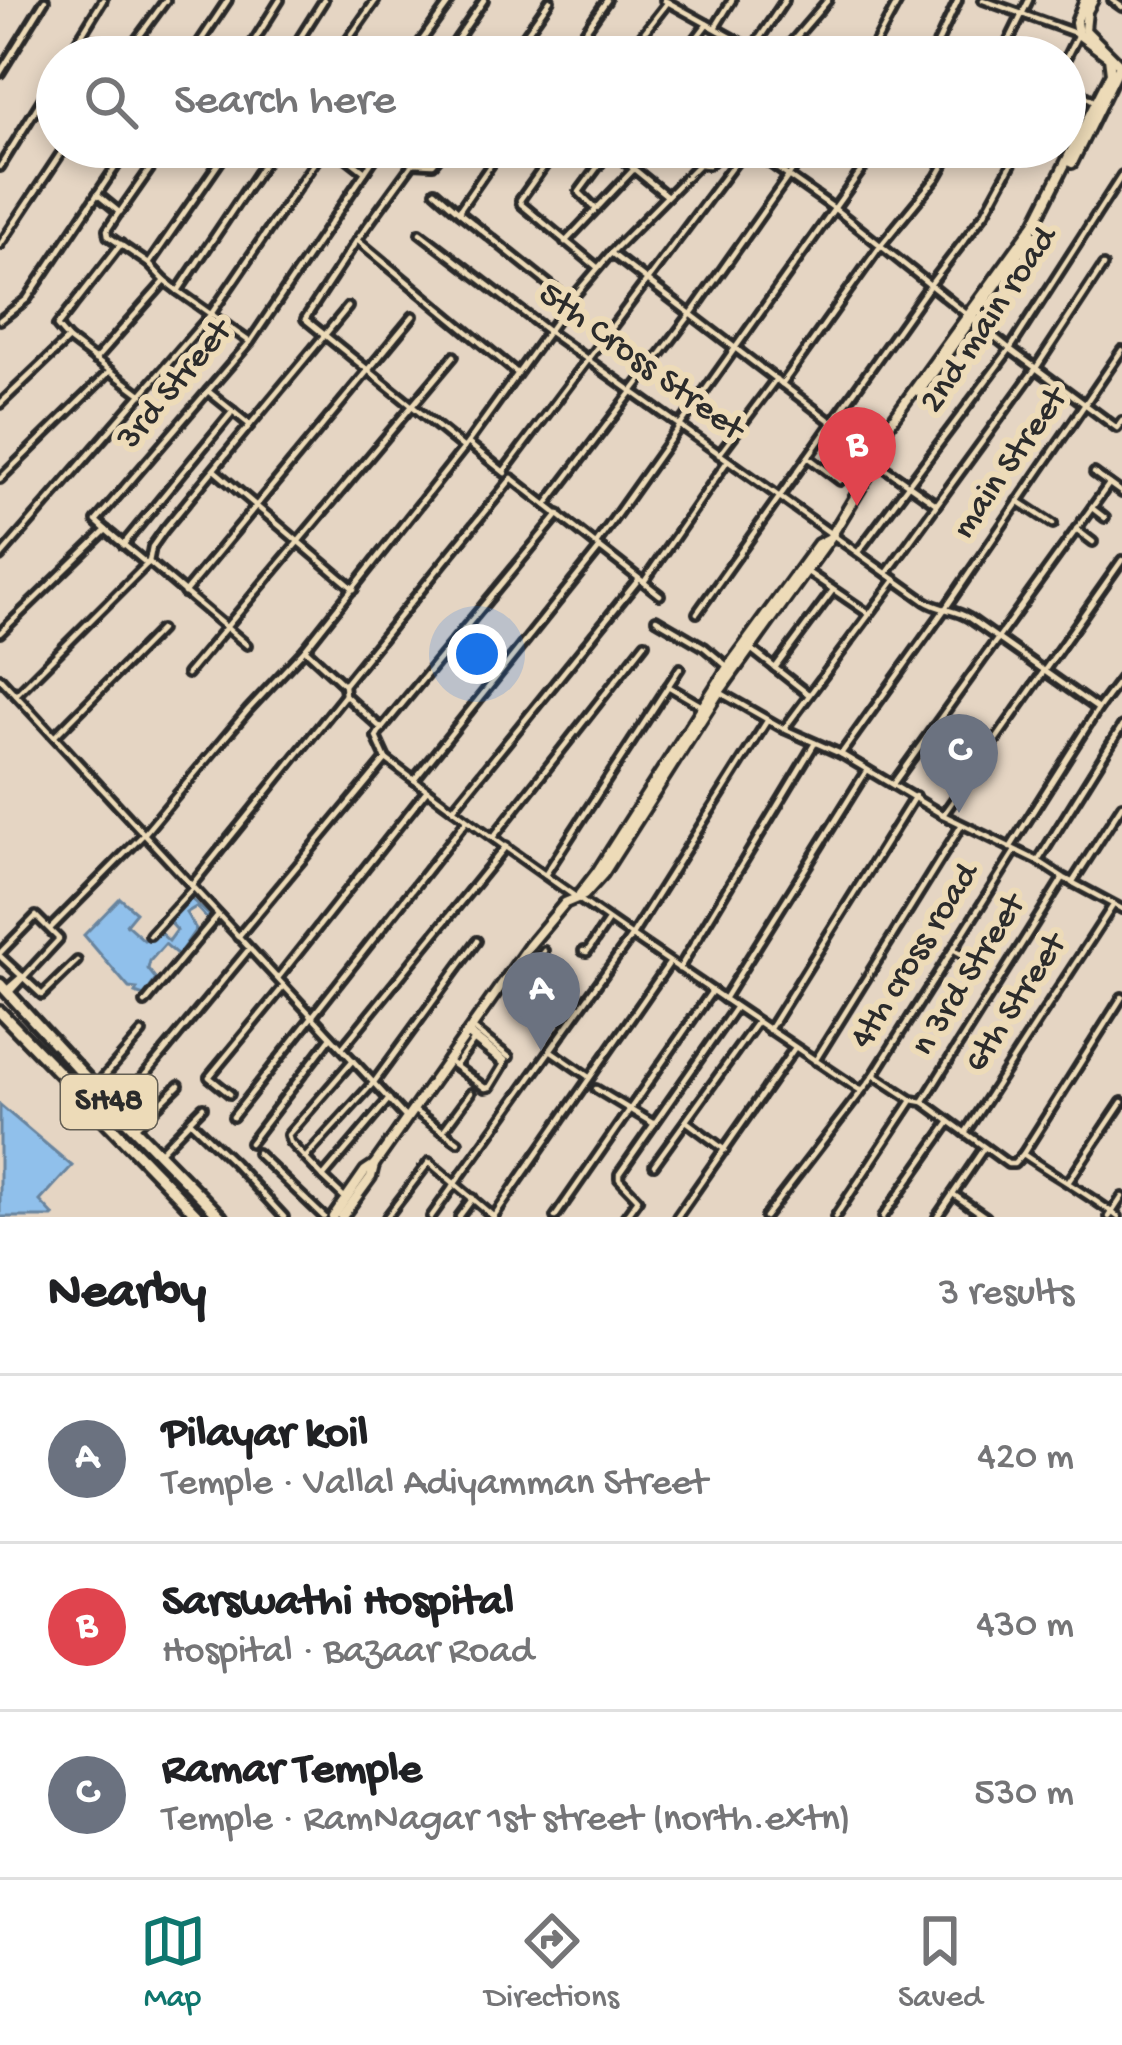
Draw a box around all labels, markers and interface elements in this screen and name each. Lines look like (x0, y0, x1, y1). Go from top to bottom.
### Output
search box (36, 36, 1086, 168)
icon: search (78, 69, 144, 135)
text: Search here (174, 76, 396, 129)
street label: 2nd main road (912, 217, 1070, 423)
street label: 5th Cross Street (529, 274, 754, 454)
street label: 3rd Street (108, 309, 245, 461)
street label: main Street (943, 377, 1081, 548)
pin: B (818, 407, 896, 506)
your location (447, 624, 507, 684)
pin: C (920, 714, 998, 813)
street label: 4th cross road (842, 854, 992, 1058)
street label: n 3rd Street (903, 884, 1038, 1065)
street label: 6th Street (956, 924, 1080, 1081)
pin: A (502, 952, 580, 1051)
road number: SH48 (61, 1075, 157, 1129)
text: Nearby (48, 1265, 206, 1325)
text: 3 results (939, 1272, 1074, 1318)
text: Pilayar koil (162, 1409, 368, 1462)
text: A (75, 1436, 99, 1482)
text: 420 m (977, 1436, 1074, 1482)
text: Temple · Vallal Adiyamman Street (162, 1462, 707, 1508)
text: Sarswathi Hospital (162, 1577, 514, 1630)
text: B (77, 1604, 97, 1650)
text: 430 m (976, 1604, 1074, 1650)
text: Hospital · Bazaar Road (162, 1630, 534, 1676)
text: Ramar Temple (162, 1745, 422, 1798)
text: C (76, 1772, 98, 1818)
text: 530 m (974, 1772, 1074, 1818)
text: Temple · RamNagar 1st street (north.extn) (162, 1798, 851, 1844)
tab: Map (140, 1908, 206, 2018)
tab: Directions (485, 1908, 619, 2018)
tab: Saved (898, 1908, 982, 2018)

